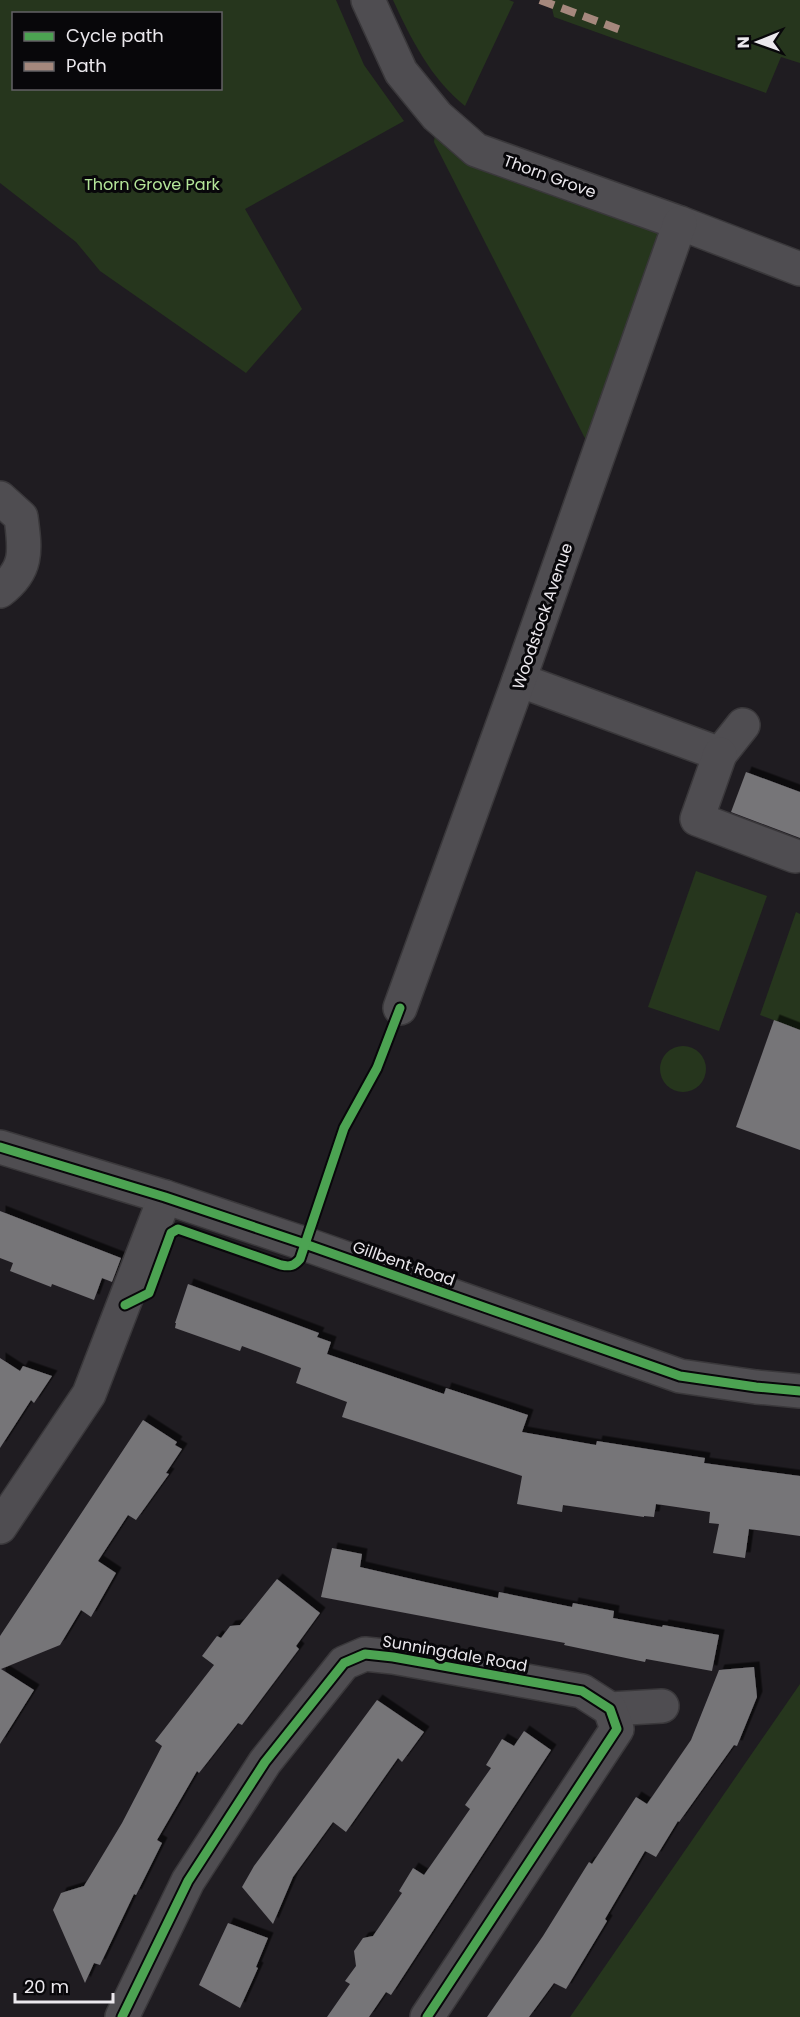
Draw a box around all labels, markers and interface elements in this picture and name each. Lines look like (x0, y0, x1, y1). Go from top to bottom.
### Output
legend (12, 12, 222, 90)
north arrow (728, 12, 788, 72)
text: Cycle path (66, 23, 164, 48)
text: N (732, 36, 755, 48)
text: Path (66, 53, 107, 78)
street label: Thorn Grove (500, 149, 599, 204)
park label: Thorn Grove Park (84, 173, 221, 196)
street label: Woodstock Avenue (507, 540, 578, 693)
street label: Gillbent Road (350, 1235, 458, 1292)
street label: Sunningdale Road (381, 1629, 529, 1678)
scale bar (15, 1966, 112, 2004)
text: 20 m (24, 1974, 69, 1999)

